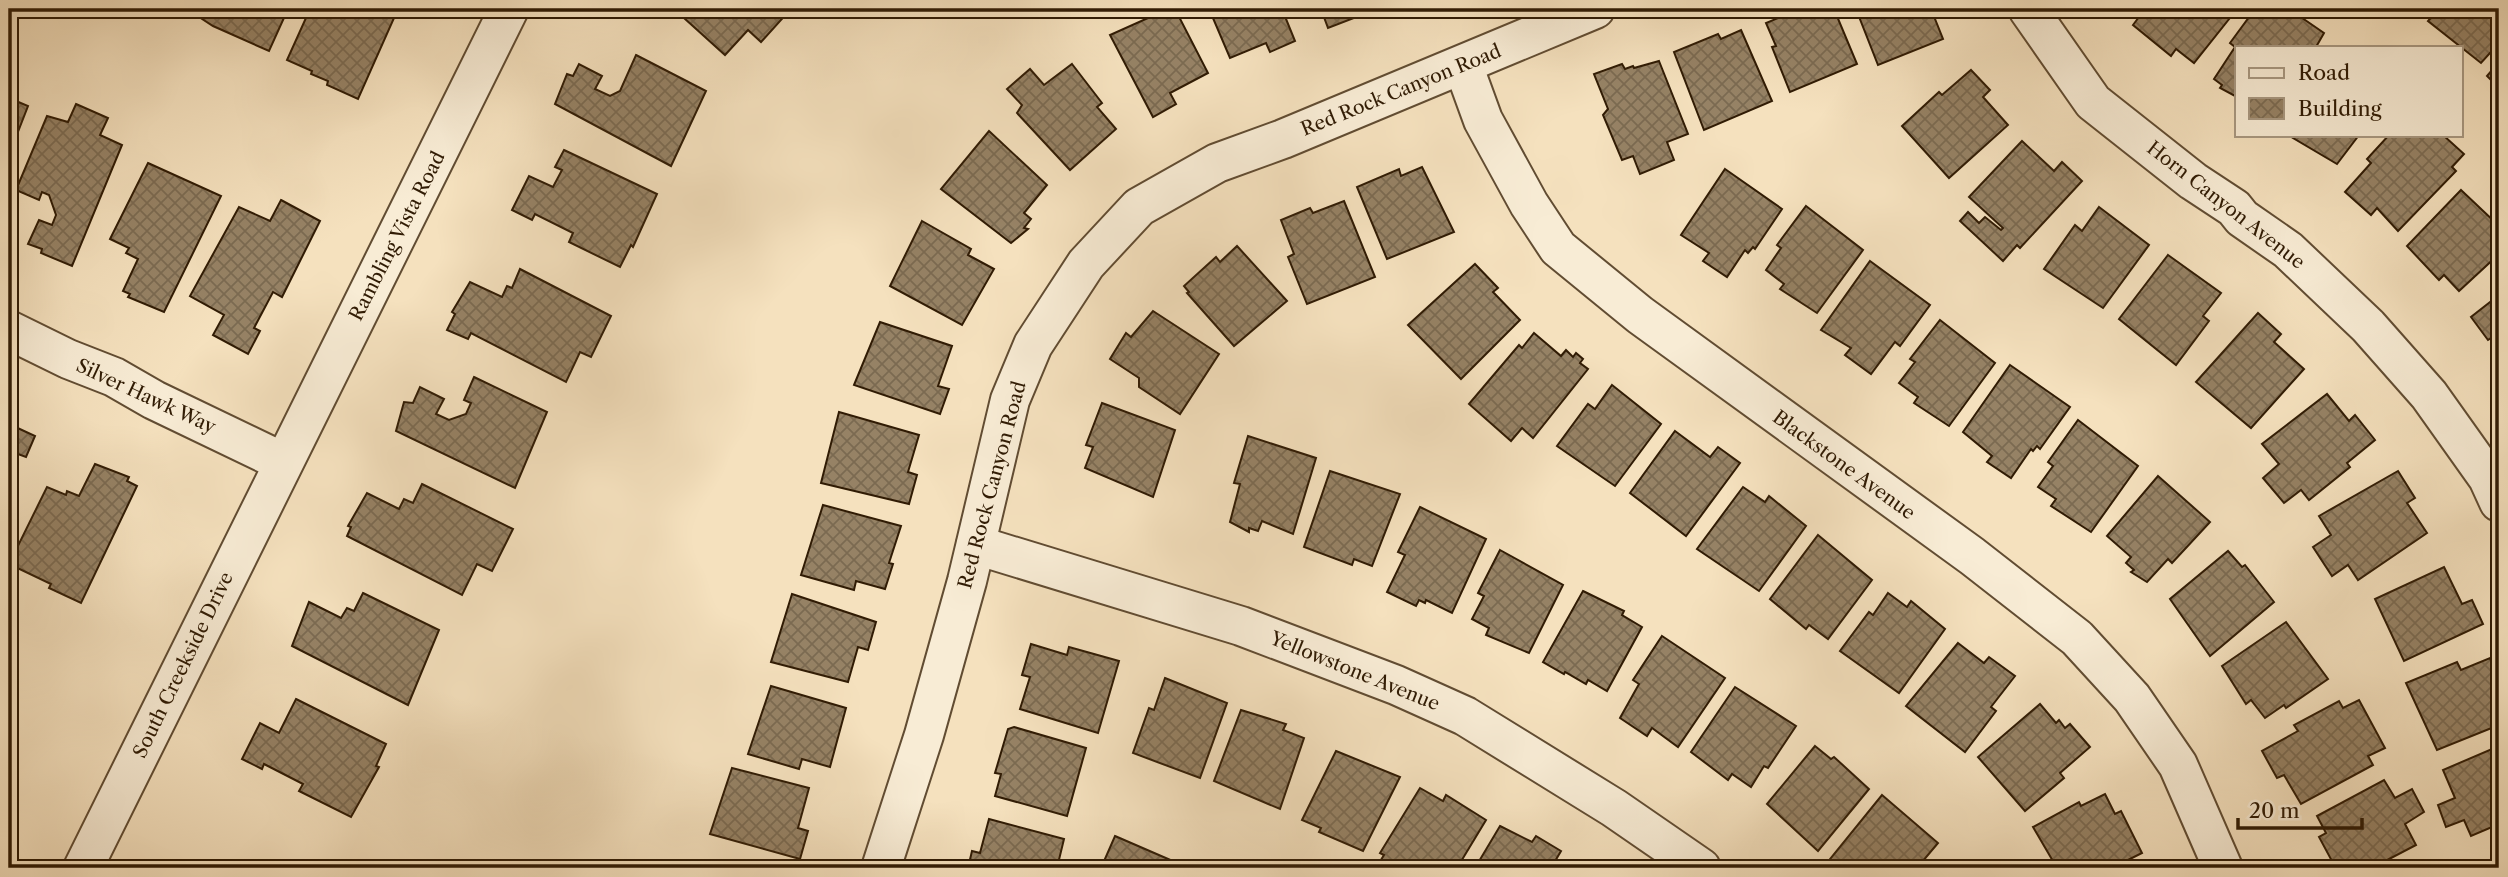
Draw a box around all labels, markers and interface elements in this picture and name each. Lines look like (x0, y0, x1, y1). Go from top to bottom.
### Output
street label: Red Rock Canyon Road (1298, 39, 1505, 141)
legend (2235, 46, 2462, 136)
text: Road (2298, 60, 2350, 85)
text: Building (2298, 96, 2383, 121)
street label: Horn Canyon Avenue (2143, 136, 2309, 274)
street label: Rambling Vista Road (344, 147, 450, 325)
street label: Silver Hawk Way (73, 354, 220, 439)
street label: Red Rock Canyon Road (953, 378, 1031, 591)
street label: Blackstone Avenue (1768, 406, 1920, 524)
street label: South Creekside Drive (128, 568, 238, 762)
street label: Yellowstone Avenue (1266, 626, 1443, 715)
scale bar (2238, 786, 2363, 830)
text: 20 m (2249, 798, 2300, 823)

